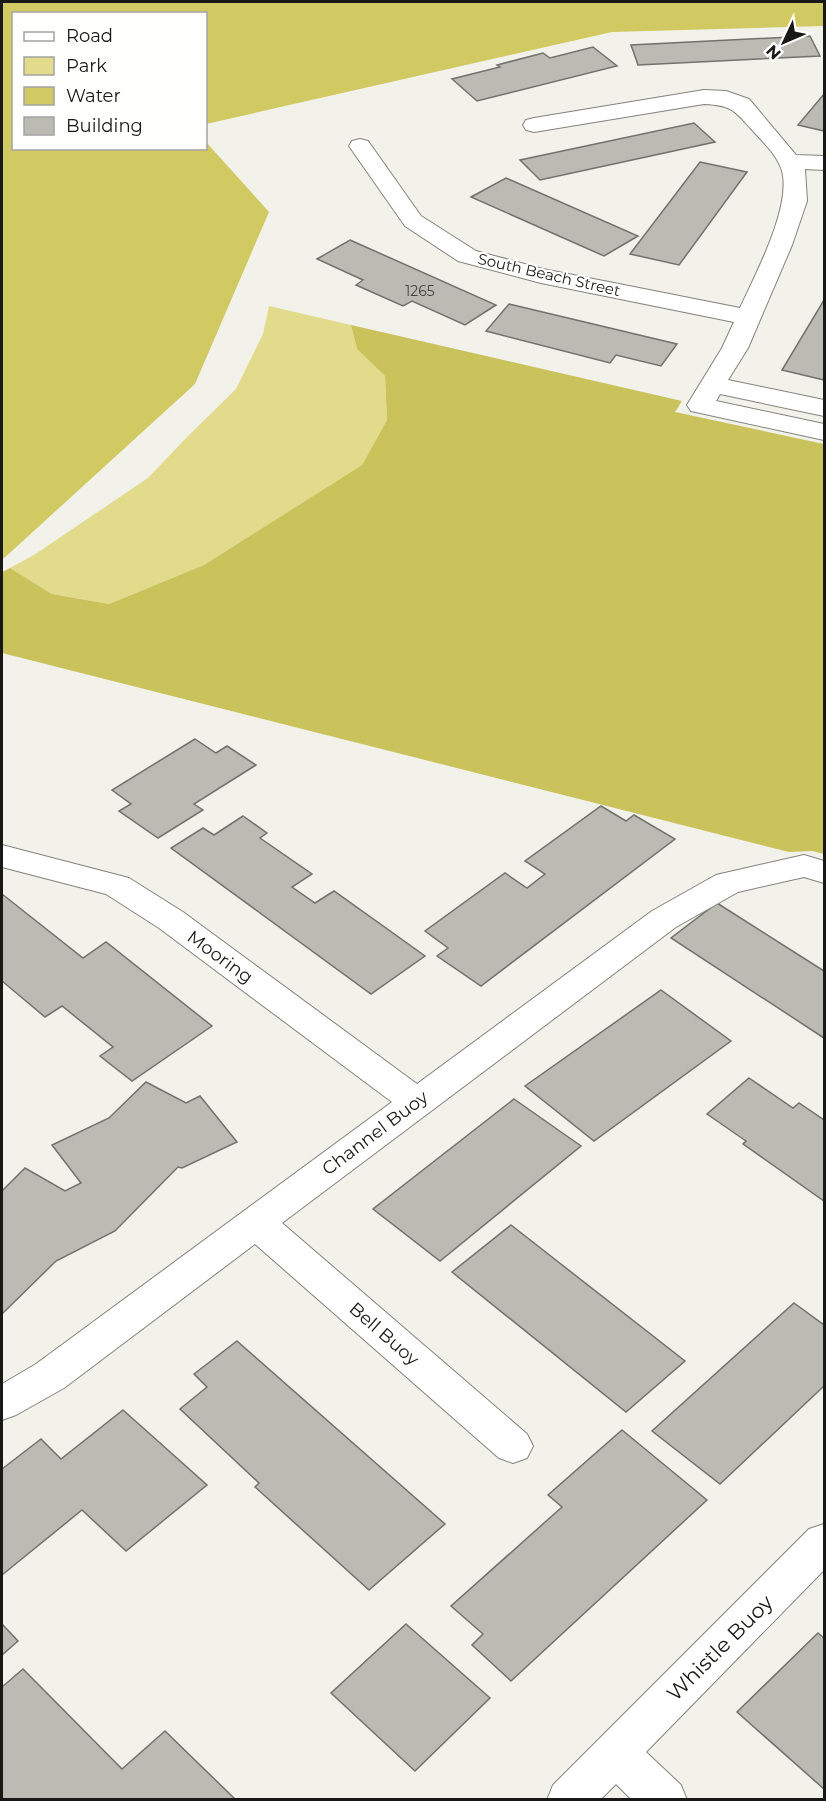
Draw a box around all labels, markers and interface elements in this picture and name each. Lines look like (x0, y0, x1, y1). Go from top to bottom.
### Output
legend (12, 12, 207, 150)
north arrow (754, 12, 814, 72)
text: Road (66, 25, 113, 47)
text: N (762, 41, 785, 63)
text: Park (66, 55, 107, 77)
text: Water (66, 85, 121, 107)
text: Building (66, 115, 143, 137)
street label: South Beach Street (476, 249, 622, 300)
house number: 1265 (405, 282, 435, 300)
street label: Mooring (183, 926, 257, 988)
street label: Channel Buoy (318, 1086, 432, 1180)
street label: Bell Buoy (345, 1298, 424, 1370)
street label: Whistle Buoy (661, 1589, 778, 1706)

